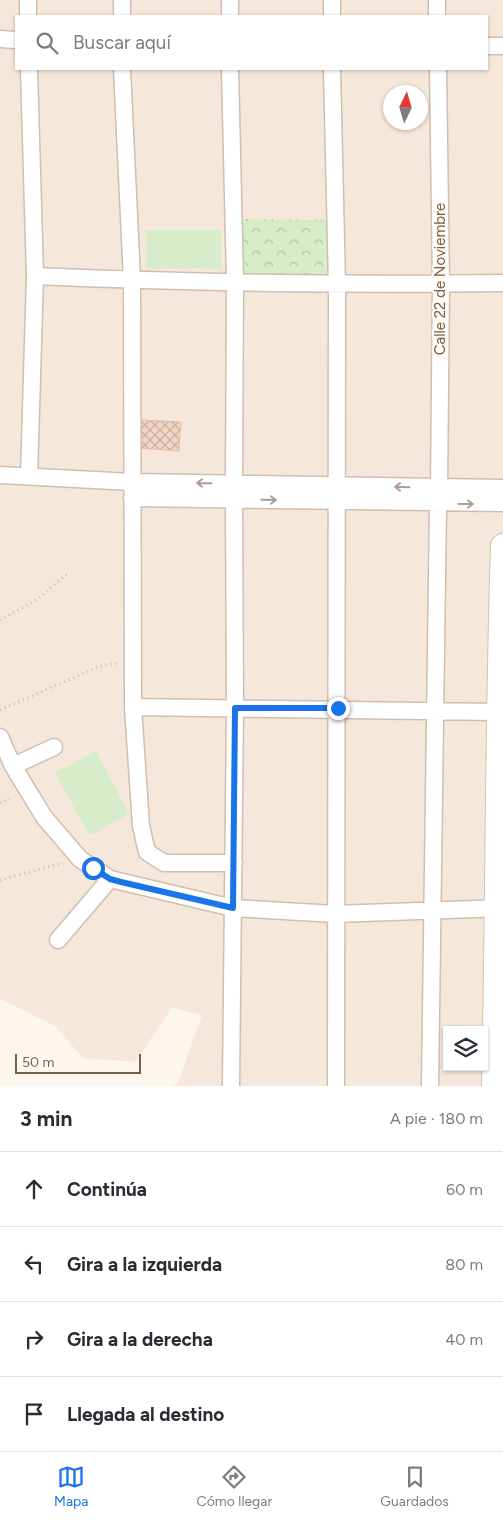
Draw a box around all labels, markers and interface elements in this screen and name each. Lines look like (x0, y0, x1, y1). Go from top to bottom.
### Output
search box (15, 15, 488, 70)
icon: search (33, 29, 61, 57)
text: Buscar aquí (73, 31, 171, 54)
north arrow (383, 85, 428, 130)
street label: Calle 22 de Noviembre (431, 203, 449, 355)
one-way arrow (197, 478, 213, 488)
one-way arrow (394, 483, 410, 492)
one-way arrow (260, 495, 276, 504)
one-way arrow (458, 499, 474, 509)
route end (327, 697, 350, 720)
route start (82, 857, 105, 880)
map controls (443, 1026, 488, 1071)
button: layers (443, 1026, 488, 1071)
scale bar (15, 1051, 141, 1074)
text: 50 m (22, 1054, 54, 1071)
text: 3 min (20, 1106, 72, 1131)
text: A pie · 180 m (390, 1109, 483, 1128)
icon: ahead (20, 1175, 48, 1203)
text: Continúa (67, 1178, 147, 1201)
text: 60 m (446, 1180, 483, 1199)
icon: left (20, 1250, 48, 1278)
text: Gira a la izquierda (67, 1253, 222, 1276)
text: 80 m (445, 1255, 483, 1274)
icon: right (20, 1325, 48, 1353)
text: Gira a la derecha (67, 1328, 213, 1351)
text: 40 m (445, 1330, 483, 1349)
icon: arrive (20, 1400, 48, 1428)
text: Llegada al destino (67, 1403, 224, 1426)
tab: Mapa (54, 1463, 88, 1510)
tab: Cómo llegar (197, 1463, 272, 1510)
tab: Guardados (380, 1463, 449, 1510)

